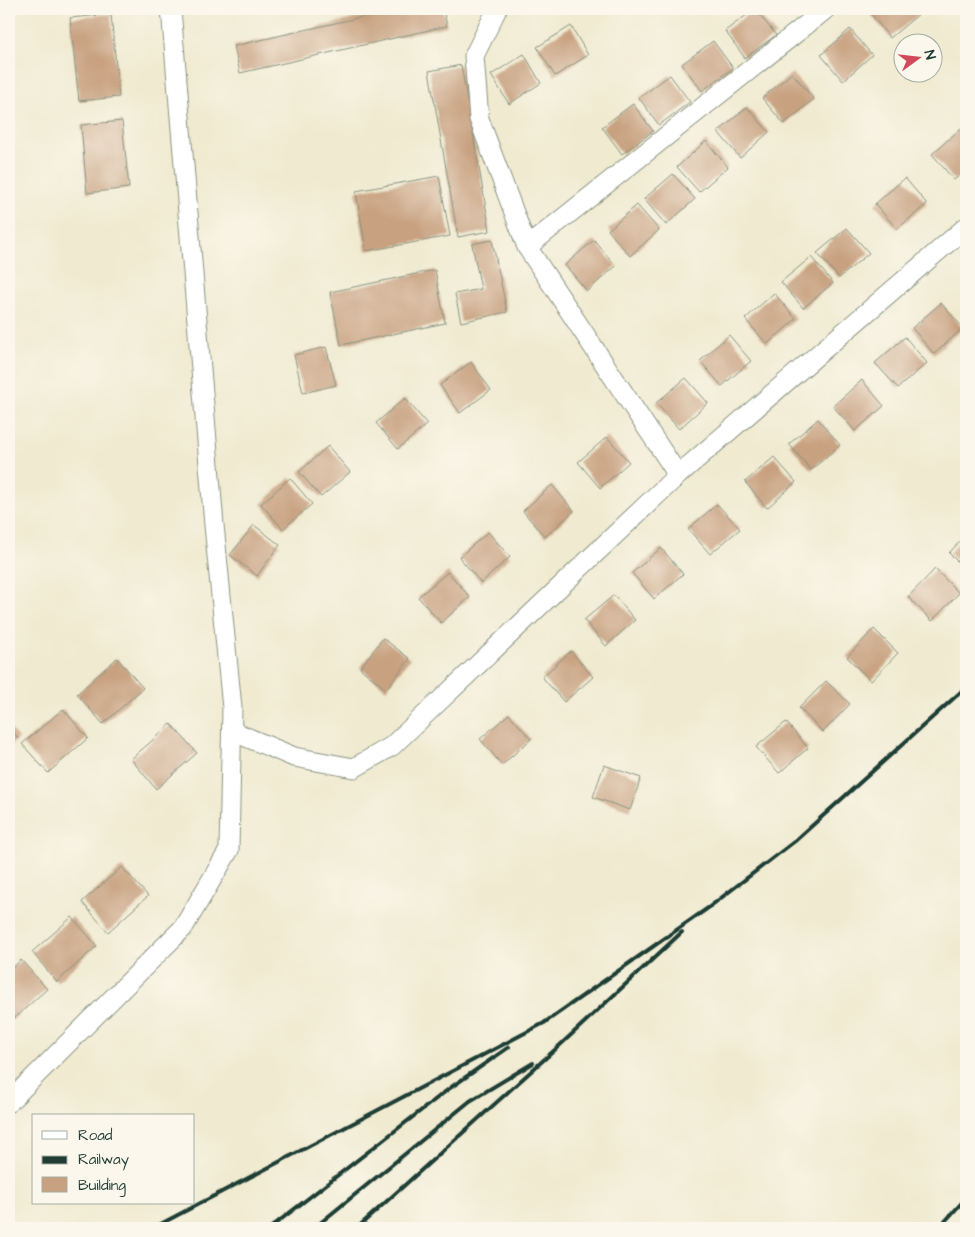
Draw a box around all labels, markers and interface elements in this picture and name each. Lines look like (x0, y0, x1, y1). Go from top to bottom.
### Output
north arrow (892, 32, 942, 82)
text: N (919, 48, 940, 62)
legend (32, 1114, 195, 1204)
text: Road (78, 1125, 113, 1146)
text: Railway (78, 1149, 129, 1171)
text: Building (78, 1175, 126, 1197)

